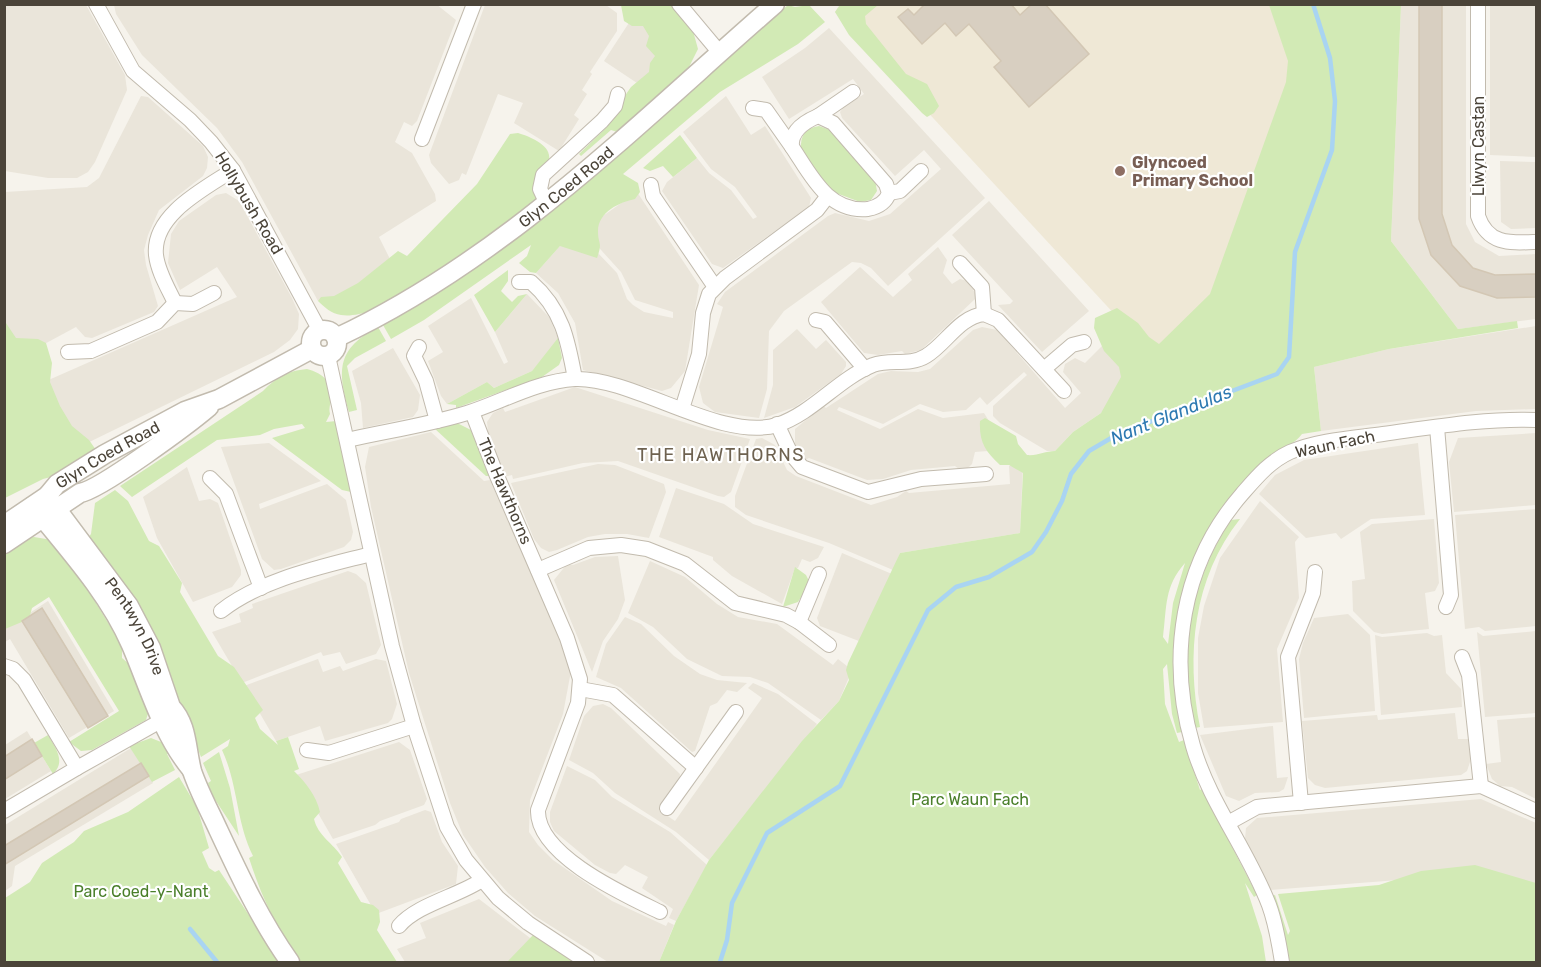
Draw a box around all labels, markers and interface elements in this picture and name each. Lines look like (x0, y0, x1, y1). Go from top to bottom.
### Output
street label: Llwyn Castan (1469, 96, 1488, 196)
street label: Glyn Coed Road (514, 142, 617, 231)
street label: Hollybush Road (211, 148, 287, 258)
place label: Glyncoed Primary School (1132, 153, 1253, 190)
marker: Glyncoed Primary School (1113, 164, 1127, 178)
water label: Nant Glandulas (1107, 381, 1235, 449)
street label: Glyn Coed Road (52, 417, 163, 492)
street label: Waun Fach (1293, 426, 1377, 462)
street label: The Hawthorns (474, 435, 536, 547)
district label: THE HAWTHORNS (637, 444, 805, 466)
street label: Pentwyn Drive (101, 573, 169, 677)
park label: Parc Waun Fach (911, 790, 1029, 809)
park label: Parc Coed-y-Nant (73, 882, 209, 901)

